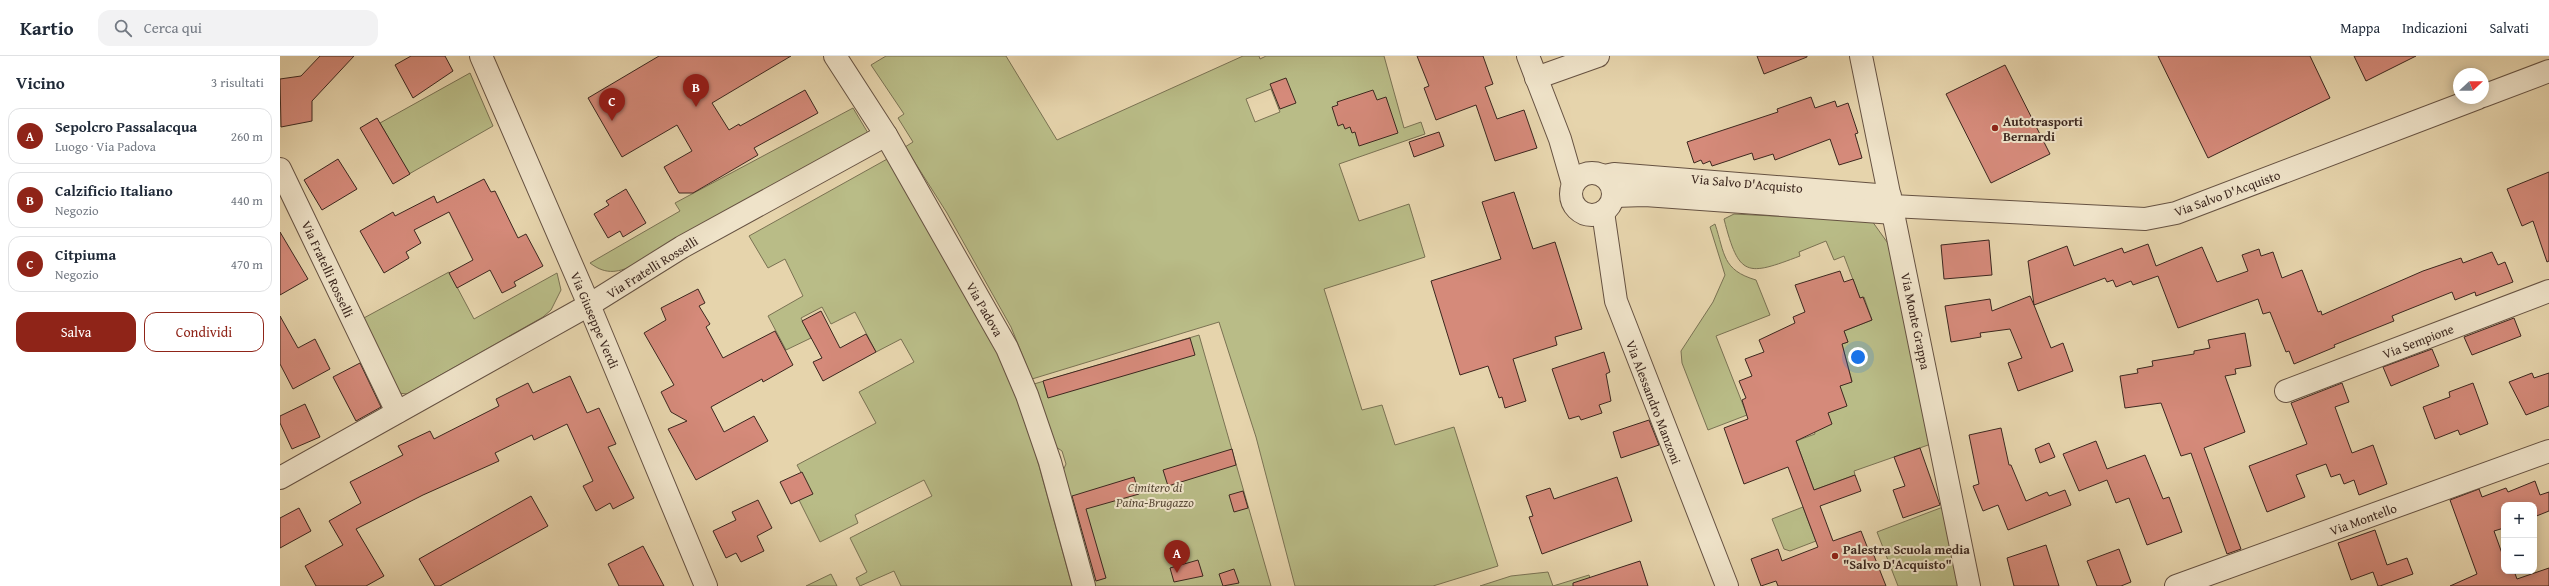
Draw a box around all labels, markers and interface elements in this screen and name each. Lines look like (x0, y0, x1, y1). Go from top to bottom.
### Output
search box (98, 10, 378, 46)
text: Kartio (20, 14, 74, 42)
icon: search (112, 17, 134, 39)
text: Cerca qui (144, 17, 202, 38)
text: Mappa (2340, 18, 2380, 38)
text: Indicazioni (2402, 18, 2467, 38)
text: Salvati (2489, 18, 2529, 38)
north arrow (2453, 68, 2489, 104)
text: Vicino (16, 70, 65, 95)
text: 3 risultati (211, 73, 264, 92)
pin: B (683, 74, 709, 107)
pin: C (599, 88, 625, 121)
place label: Autotrasporti Bernardi (2003, 112, 2083, 146)
text: Sepolcro Passalacqua (55, 116, 197, 137)
marker: Autotrasporti Bernardi (1990, 123, 2000, 133)
text: A (26, 127, 34, 146)
text: 260 m (231, 127, 263, 146)
text: Luogo · Via Padova (55, 137, 156, 156)
street label: Via Salvo D'Acquisto (2171, 165, 2283, 222)
street label: Via Salvo D'Acquisto (1690, 169, 1804, 198)
text: Calzificio Italiano (55, 180, 173, 201)
text: B (26, 191, 34, 210)
text: 440 m (231, 191, 263, 210)
text: Negozio (55, 201, 99, 220)
street label: Via Fratelli Rosselli (297, 218, 358, 321)
street label: Via Fratelli Rosselli (603, 231, 702, 303)
text: Citpiuma (55, 244, 116, 265)
text: C (26, 255, 34, 274)
text: 470 m (231, 255, 263, 274)
text: Negozio (55, 265, 99, 284)
street label: Via Giuseppe Verdi (566, 269, 624, 372)
street label: Via Monte Grappa (1896, 271, 1935, 372)
street label: Via Padova (961, 279, 1008, 341)
button: Salva (16, 312, 136, 352)
button: Condividi (144, 312, 264, 352)
street label: Via Sempione (2380, 319, 2457, 364)
street label: Via Alessandro Manzoni (1621, 337, 1686, 467)
your location (1848, 347, 1868, 367)
park label: Cimitero di Paina-Brugazzo (1115, 478, 1194, 512)
street label: Via Montello (2327, 498, 2400, 540)
map controls (2501, 502, 2537, 574)
button: + (2501, 502, 2537, 538)
button: − (2501, 538, 2537, 574)
pin: A (1164, 540, 1190, 573)
place label: Palestra Scuola media "Salvo D'Acquisto" (1843, 540, 1970, 574)
marker: Palestra Scuola media "Salvo D'Acquisto" (1830, 551, 1840, 561)

